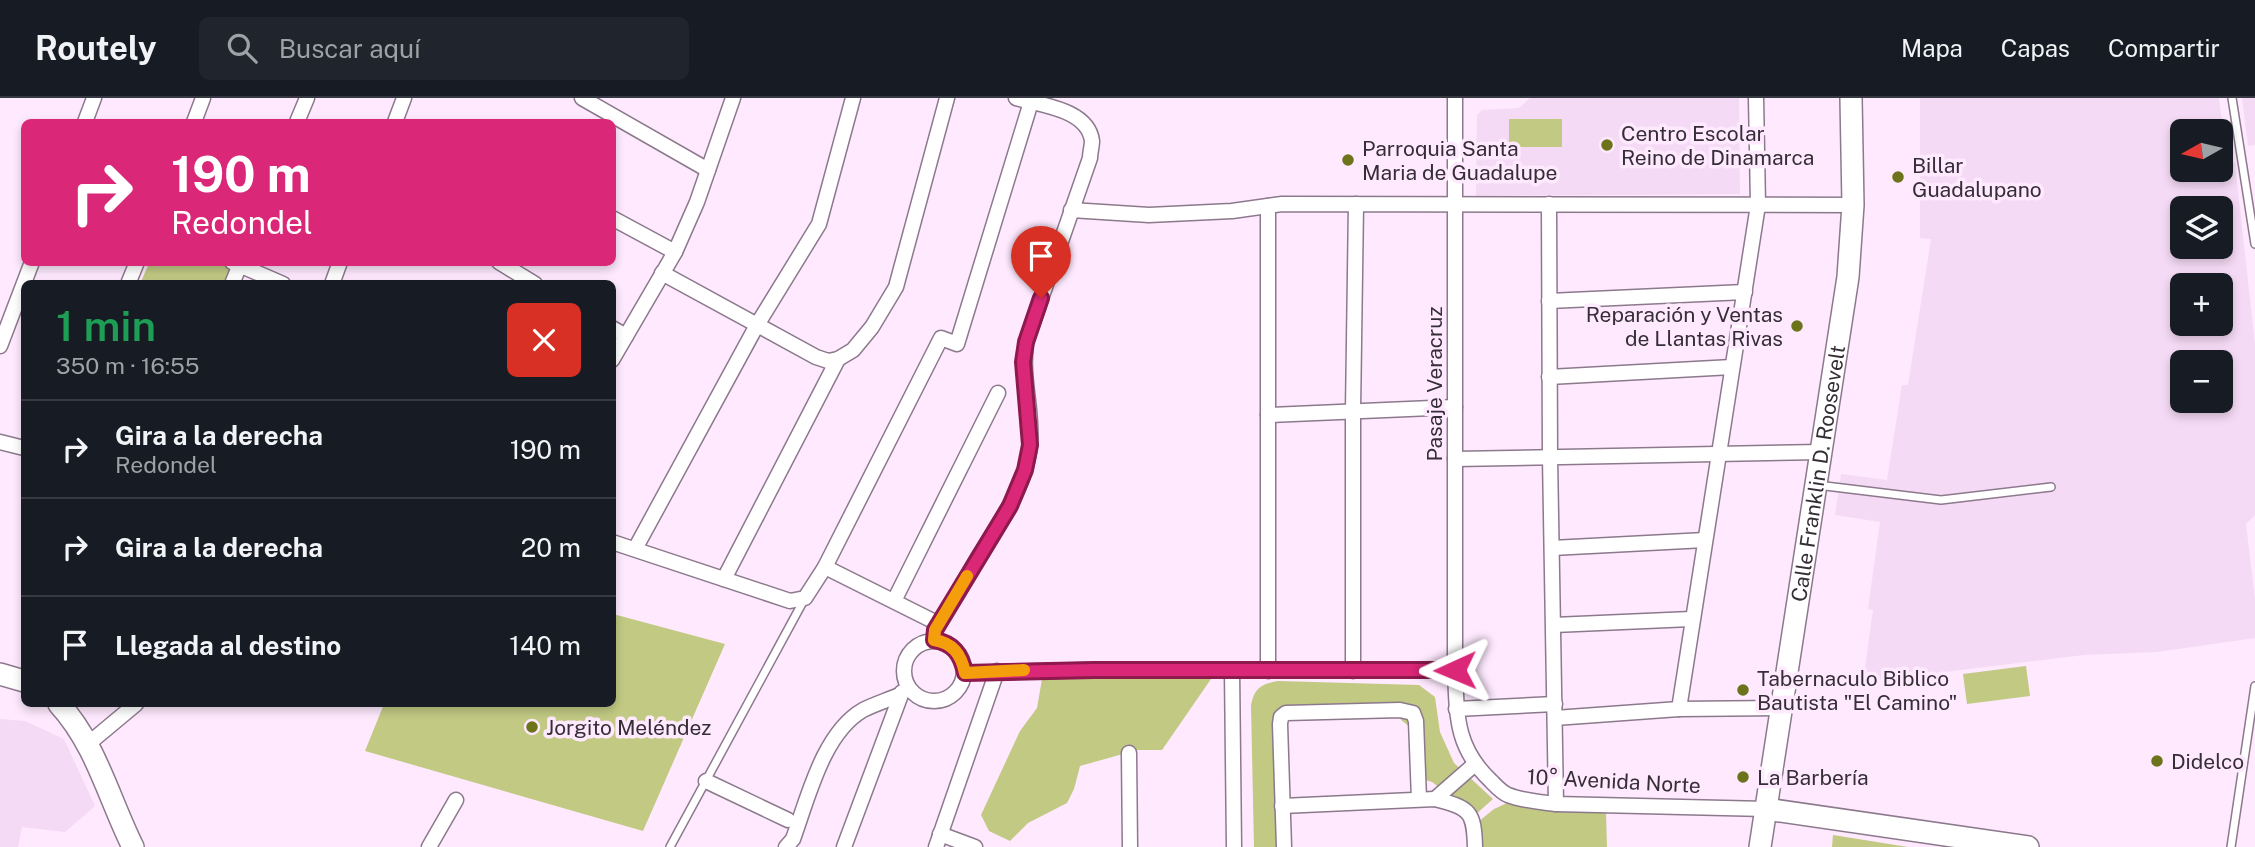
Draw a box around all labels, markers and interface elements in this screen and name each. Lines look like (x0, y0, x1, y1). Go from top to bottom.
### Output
search box (199, 17, 689, 80)
text: Routely (35, 29, 157, 67)
icon: search (223, 29, 261, 67)
text: Buscar aquí (279, 33, 421, 64)
text: Mapa (1901, 34, 1963, 62)
text: Capas (2001, 34, 2070, 62)
text: Compartir (2108, 34, 2220, 62)
north arrow (2170, 119, 2233, 182)
map controls (2170, 119, 2233, 413)
place label: Centro Escolar Reino de Dinamarca (1621, 121, 1814, 170)
place label: Parroquia Santa Maria de Guadalupe (1362, 136, 1557, 185)
marker: Centro Escolar Reino de Dinamarca (1599, 137, 1615, 153)
text: 190 m (171, 145, 311, 203)
icon: right (56, 147, 147, 238)
marker: Parroquia Santa Maria de Guadalupe (1340, 152, 1356, 168)
place label: Billar Guadalupano (1912, 153, 2042, 202)
marker: Billar Guadalupano (1890, 169, 1906, 185)
button: layers (2170, 196, 2233, 259)
text: Redondel (171, 204, 313, 241)
pin (1011, 226, 1071, 298)
icon: arrive (1022, 237, 1060, 275)
button: + (2170, 273, 2233, 336)
text: 1 min (56, 301, 156, 350)
place label: Reparación y Ventas de Llantas Rivas (1586, 302, 1783, 351)
button: close (507, 303, 581, 377)
street label: Pasaje Veracruz (1422, 306, 1447, 462)
marker: Reparación y Ventas de Llantas Rivas (1789, 318, 1805, 334)
street label: Calle Franklin D. Roosevelt (1786, 343, 1850, 603)
button: − (2170, 350, 2233, 413)
text: 350 m · 16:55 (56, 352, 199, 379)
text: Gira a la derecha (115, 420, 323, 451)
icon: right (56, 430, 94, 468)
text: 190 m (510, 434, 581, 465)
text: Redondel (115, 451, 217, 478)
icon: right (56, 528, 94, 566)
text: Gira a la derecha (115, 532, 323, 563)
text: 20 m (521, 532, 581, 563)
icon: arrive (56, 626, 94, 664)
text: Llegada al destino (115, 630, 341, 661)
text: 140 m (509, 630, 581, 661)
position arrow (1418, 633, 1492, 707)
place label: Tabernaculo Biblico Bautista "El Camino" (1757, 666, 1958, 715)
marker: Tabernaculo Biblico Bautista "El Camino" (1735, 682, 1751, 698)
place label: Jorgito Meléndez (546, 715, 711, 740)
marker: Jorgito Meléndez (524, 719, 540, 735)
place label: Didelco (2171, 749, 2244, 774)
marker: Didelco (2149, 753, 2165, 769)
street label: 10° Avenida Norte (1526, 764, 1702, 798)
place label: La Barbería (1757, 765, 1869, 790)
marker: La Barbería (1735, 769, 1751, 785)

